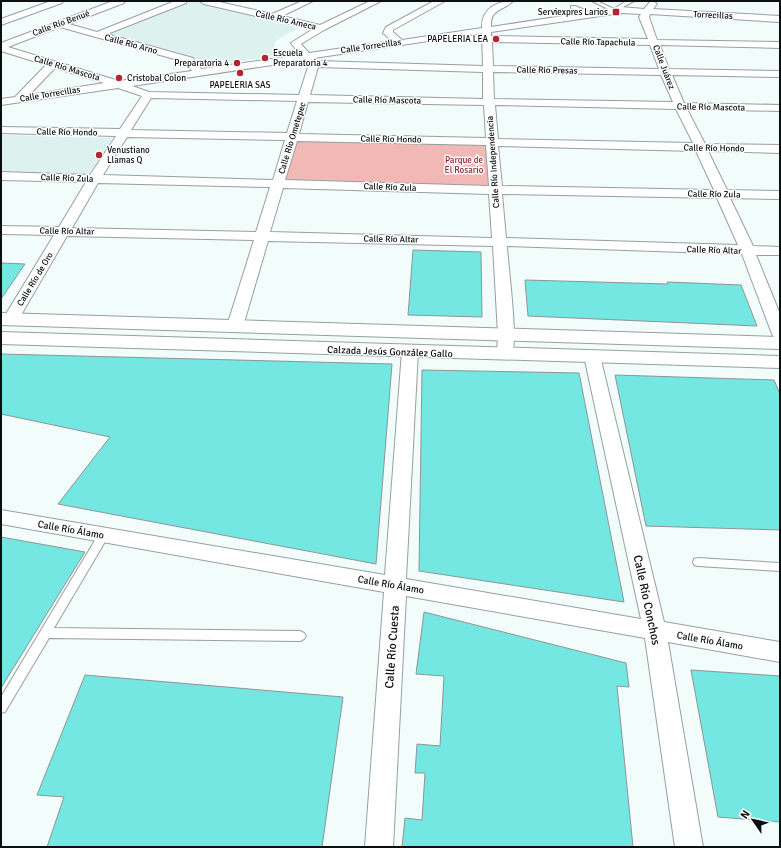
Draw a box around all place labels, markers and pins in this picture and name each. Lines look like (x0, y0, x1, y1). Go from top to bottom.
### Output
place label: Serviexpres Larios (538, 7, 608, 18)
marker: Serviexpres Larios (611, 7, 621, 17)
place label: PAPELERIA LEA (427, 34, 488, 45)
marker: PAPELERIA LEA (491, 34, 501, 44)
place label: Escuela Preparatoria 4 (273, 48, 328, 69)
marker: Escuela Preparatoria 4 (260, 53, 270, 63)
place label: Preparatoria 4 (174, 58, 229, 69)
marker: Preparatoria 4 (232, 58, 242, 68)
marker: PAPELERIA SAS (235, 68, 245, 78)
marker: Cristobal Colon (114, 73, 124, 83)
place label: Cristobal Colon (127, 73, 186, 84)
place label: PAPELERIA SAS (210, 80, 271, 91)
place label: Venustiano Llamas Q (107, 145, 150, 166)
marker: Venustiano Llamas Q (94, 150, 104, 160)

